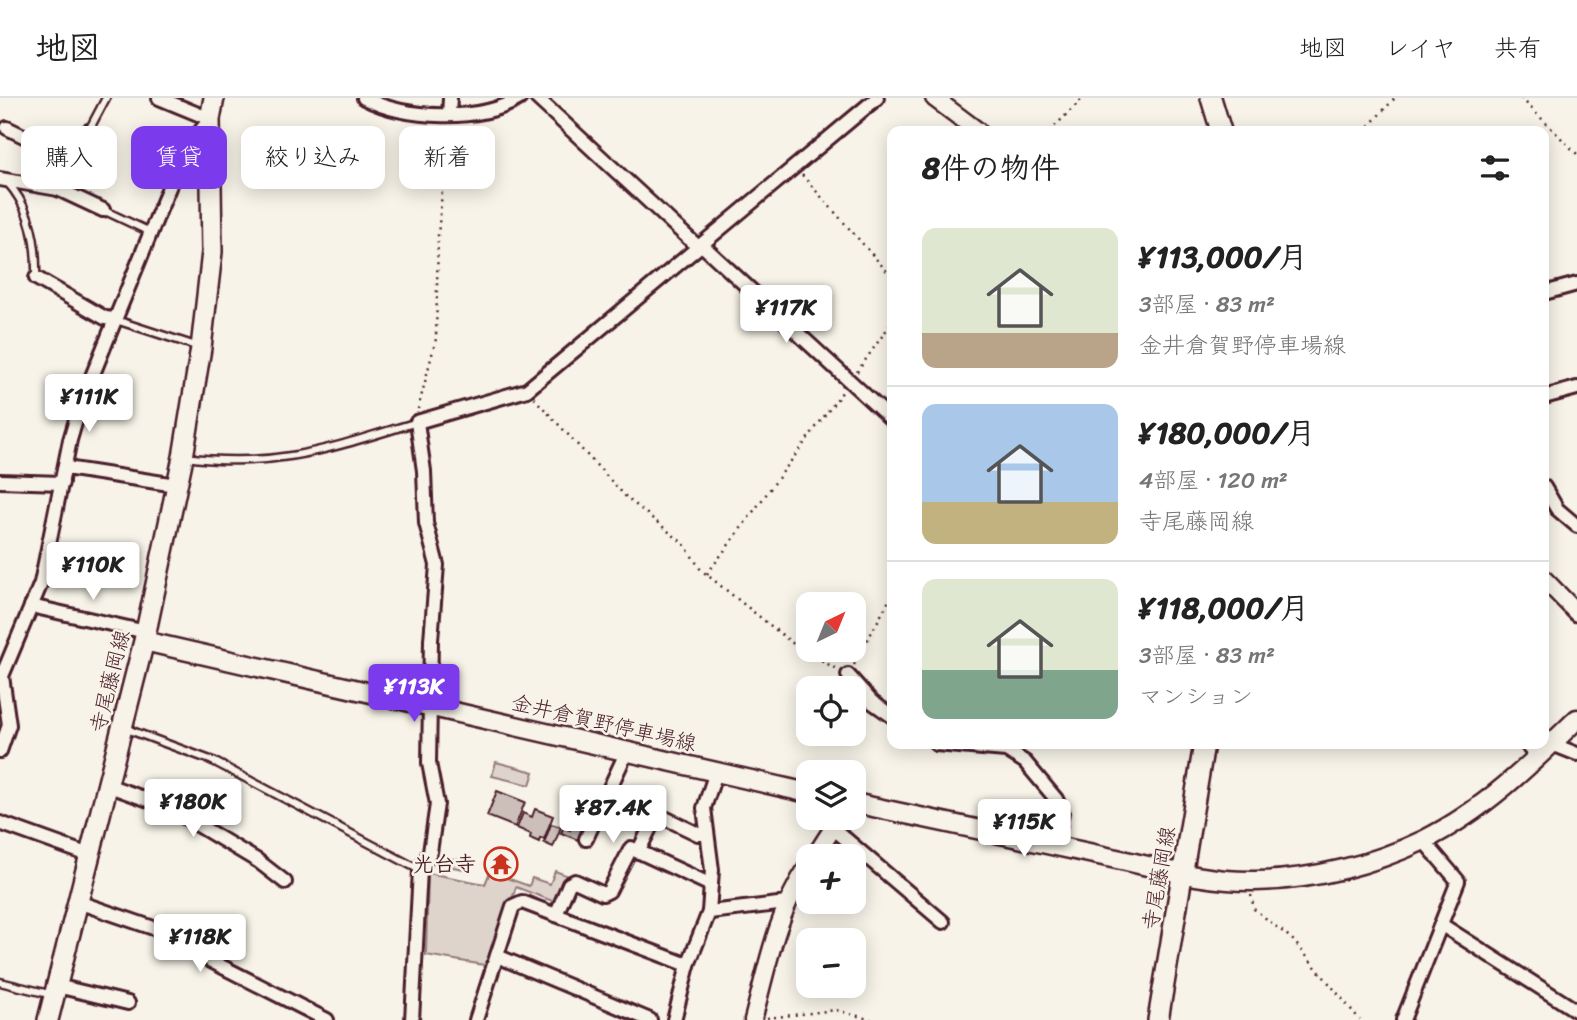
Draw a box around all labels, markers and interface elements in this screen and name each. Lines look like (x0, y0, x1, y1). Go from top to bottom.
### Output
text: 地図 (35, 19, 101, 77)
text: 地図 (1299, 27, 1347, 69)
text: レイヤ (1385, 27, 1456, 69)
text: 共有 (1494, 27, 1542, 69)
chip: 購入 (21, 126, 117, 189)
chip: 賃貸 (131, 126, 227, 189)
chip: 絞り込み (241, 126, 385, 189)
chip: 新着 (399, 126, 495, 189)
text: 8件の物件 (922, 141, 1060, 195)
icon: filters (1476, 149, 1514, 187)
text: ¥113,000/月 (1139, 230, 1308, 284)
icon: home (978, 256, 1062, 340)
text: 3部屋 · 83 m² (1139, 284, 1275, 325)
pin: ¥117K (737, 286, 835, 345)
text: ¥117K (756, 287, 816, 328)
text: 金井倉賀野停車場線 (1139, 325, 1346, 366)
pin: ¥111K (40, 374, 138, 434)
text: ¥111K (61, 376, 117, 417)
text: ¥180,000/月 (1139, 406, 1315, 460)
icon: home (978, 432, 1062, 516)
text: 4部屋 · 120 m² (1139, 460, 1288, 501)
text: 寺尾藤岡線 (1139, 501, 1254, 542)
pin: ¥110K (44, 542, 142, 602)
text: ¥110K (62, 544, 124, 585)
text: ¥118,000/月 (1139, 581, 1309, 635)
north arrow (796, 592, 866, 662)
map controls (796, 592, 866, 998)
icon: home (978, 607, 1062, 691)
street label: 寺尾藤岡線 (79, 625, 141, 737)
text: 3部屋 · 83 m² (1139, 635, 1275, 676)
pin: ¥113K (365, 664, 463, 724)
text: ¥113K (384, 666, 444, 707)
button: locate (796, 676, 866, 746)
text: マンション (1139, 676, 1253, 717)
street label: 金井倉賀野停車場線 (508, 683, 700, 763)
button: layers (796, 760, 866, 830)
pin: ¥180K (144, 780, 242, 839)
text: ¥180K (160, 781, 226, 822)
pin: ¥87.4K (556, 786, 670, 845)
text: ¥87.4K (575, 787, 651, 828)
pin: ¥115K (975, 800, 1073, 859)
text: ¥115K (994, 801, 1054, 842)
street label: 寺尾藤岡線 (1131, 823, 1187, 933)
button: + (796, 844, 866, 914)
place label: 光台寺 (413, 845, 476, 883)
temple icon: 光台寺 (482, 845, 520, 883)
pin: ¥118K (151, 914, 249, 974)
text: ¥118K (170, 916, 230, 957)
button: − (796, 928, 866, 998)

